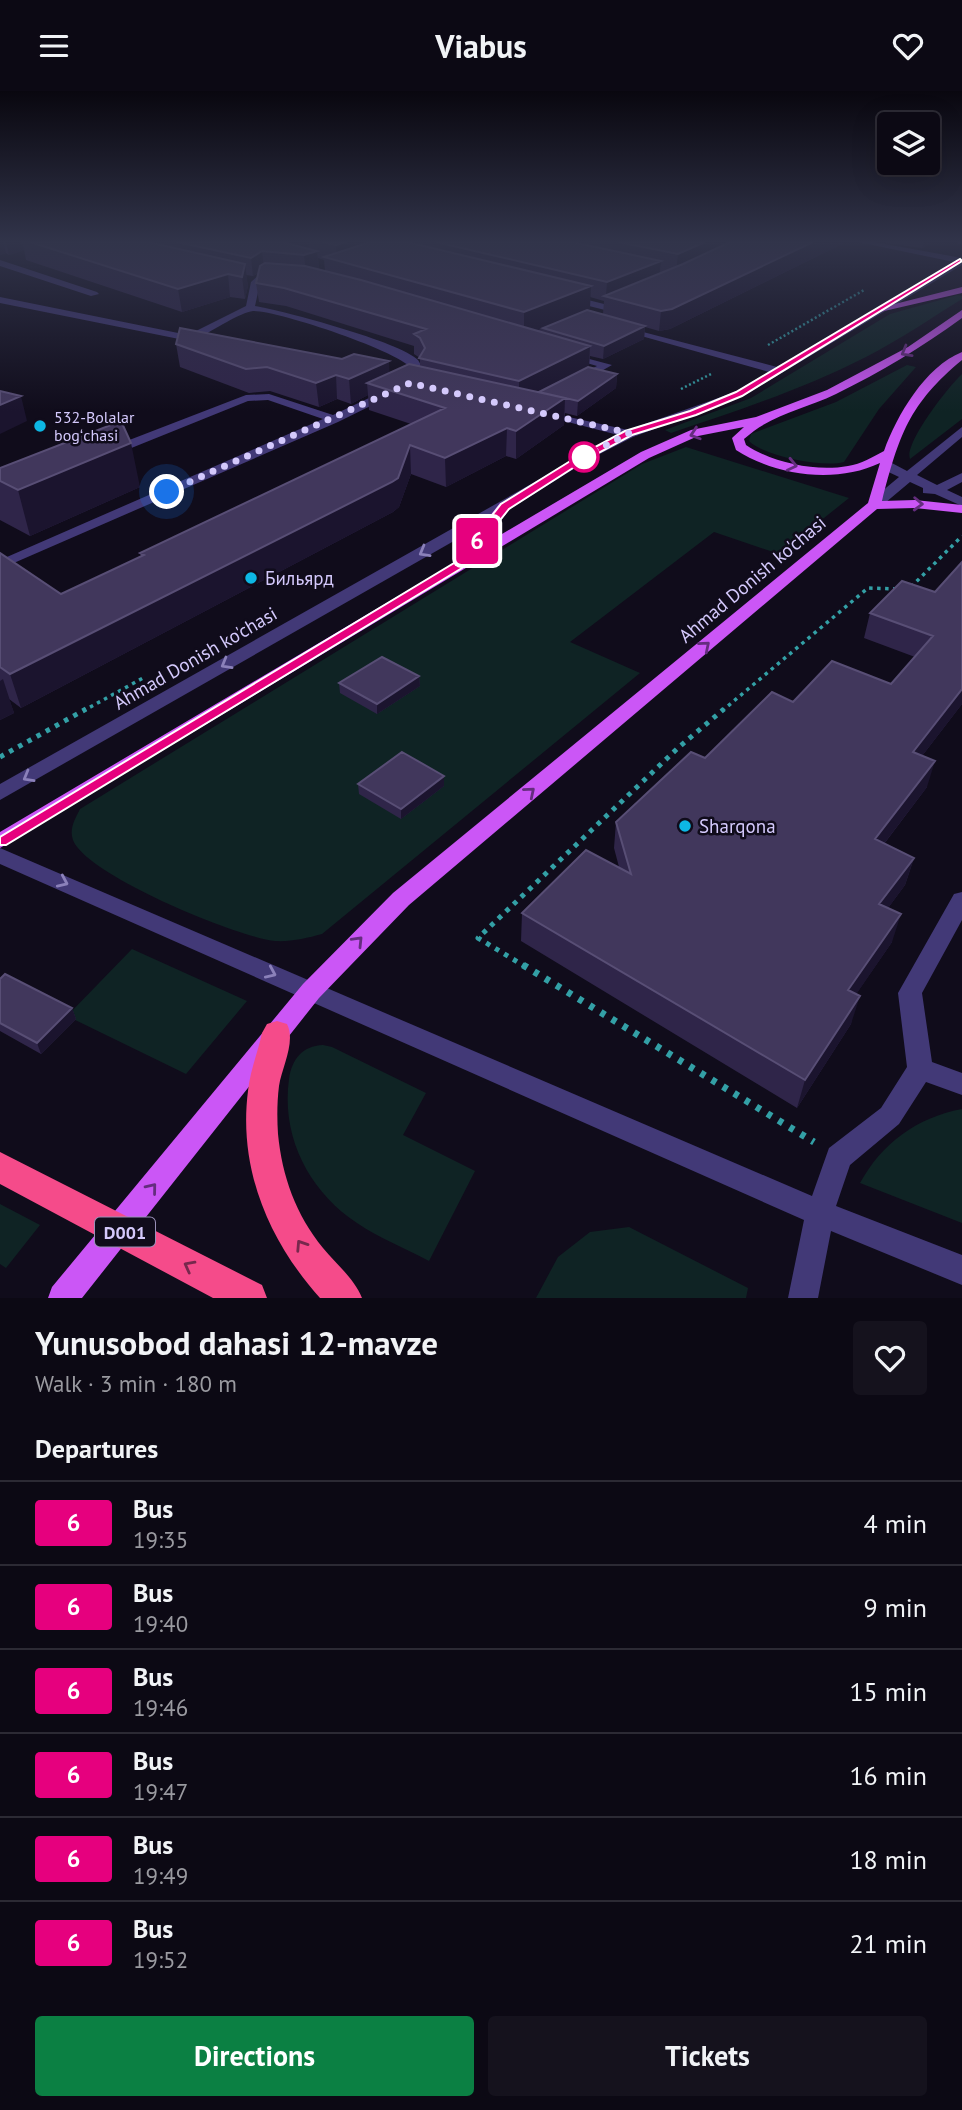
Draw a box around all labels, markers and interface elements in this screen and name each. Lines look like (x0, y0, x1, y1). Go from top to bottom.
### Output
text: Viabus (435, 25, 527, 67)
icon: menu (35, 27, 73, 65)
icon: heart (889, 27, 927, 65)
map controls (877, 112, 940, 175)
button: layers (877, 112, 940, 175)
one-way arrow (901, 344, 913, 357)
place label: 532-Bolalar bogʻchasi (54, 407, 135, 445)
marker: 532-Bolalar bogʻchasi (32, 418, 48, 434)
one-way arrow (690, 426, 702, 440)
unlabelled marker (569, 442, 599, 472)
one-way arrow (786, 457, 798, 472)
your location (149, 474, 184, 509)
one-way arrow (913, 497, 924, 512)
street label: Ahmad Donish ko'chasi (673, 510, 831, 648)
line badge: 6 (454, 518, 500, 564)
text: 6 (470, 525, 484, 556)
one-way arrow (419, 544, 431, 557)
place label: Бильярд (265, 566, 334, 590)
marker: Бильярд (243, 570, 259, 586)
street label: Ahmad Donish ko'chasi (109, 601, 281, 715)
one-way arrow (696, 642, 709, 654)
one-way arrow (221, 656, 234, 669)
one-way arrow (23, 768, 36, 781)
one-way arrow (521, 788, 534, 800)
place label: Sharqona (699, 814, 776, 838)
marker: Sharqona (677, 818, 693, 834)
one-way arrow (55, 874, 68, 888)
one-way arrow (350, 936, 363, 949)
one-way arrow (264, 965, 276, 979)
one-way arrow (144, 1183, 157, 1195)
road number: D001 (95, 1217, 155, 1247)
one-way arrow (296, 1240, 309, 1253)
one-way arrow (184, 1261, 196, 1274)
text: Yunusobod dahasi 12-mavze (35, 1321, 438, 1364)
button: heart (853, 1321, 927, 1395)
text: Walk · 3 min · 180 m (35, 1369, 237, 1398)
text: Departures (35, 1432, 158, 1465)
text: Bus (133, 1492, 173, 1525)
text: 6 (67, 1507, 80, 1538)
text: 4 min (864, 1507, 927, 1540)
text: 19:35 (133, 1525, 188, 1554)
text: Bus (133, 1576, 173, 1609)
text: 6 (67, 1591, 80, 1622)
text: 9 min (864, 1591, 927, 1624)
text: 19:40 (133, 1609, 188, 1638)
text: Bus (133, 1660, 173, 1693)
text: 6 (67, 1675, 80, 1706)
text: 15 min (849, 1675, 927, 1708)
text: 19:46 (133, 1693, 188, 1722)
text: Bus (133, 1744, 173, 1777)
text: 6 (67, 1759, 80, 1790)
text: 16 min (849, 1759, 927, 1792)
text: 19:47 (133, 1777, 188, 1806)
text: Bus (133, 1828, 173, 1861)
text: 6 (67, 1843, 80, 1874)
text: 18 min (849, 1843, 927, 1876)
text: 19:49 (133, 1861, 188, 1890)
text: Bus (133, 1912, 173, 1945)
text: 6 (67, 1927, 80, 1958)
text: 21 min (849, 1927, 927, 1960)
text: 19:52 (133, 1945, 188, 1974)
button: Directions (35, 2016, 474, 2096)
button: Tickets (488, 2016, 927, 2096)

